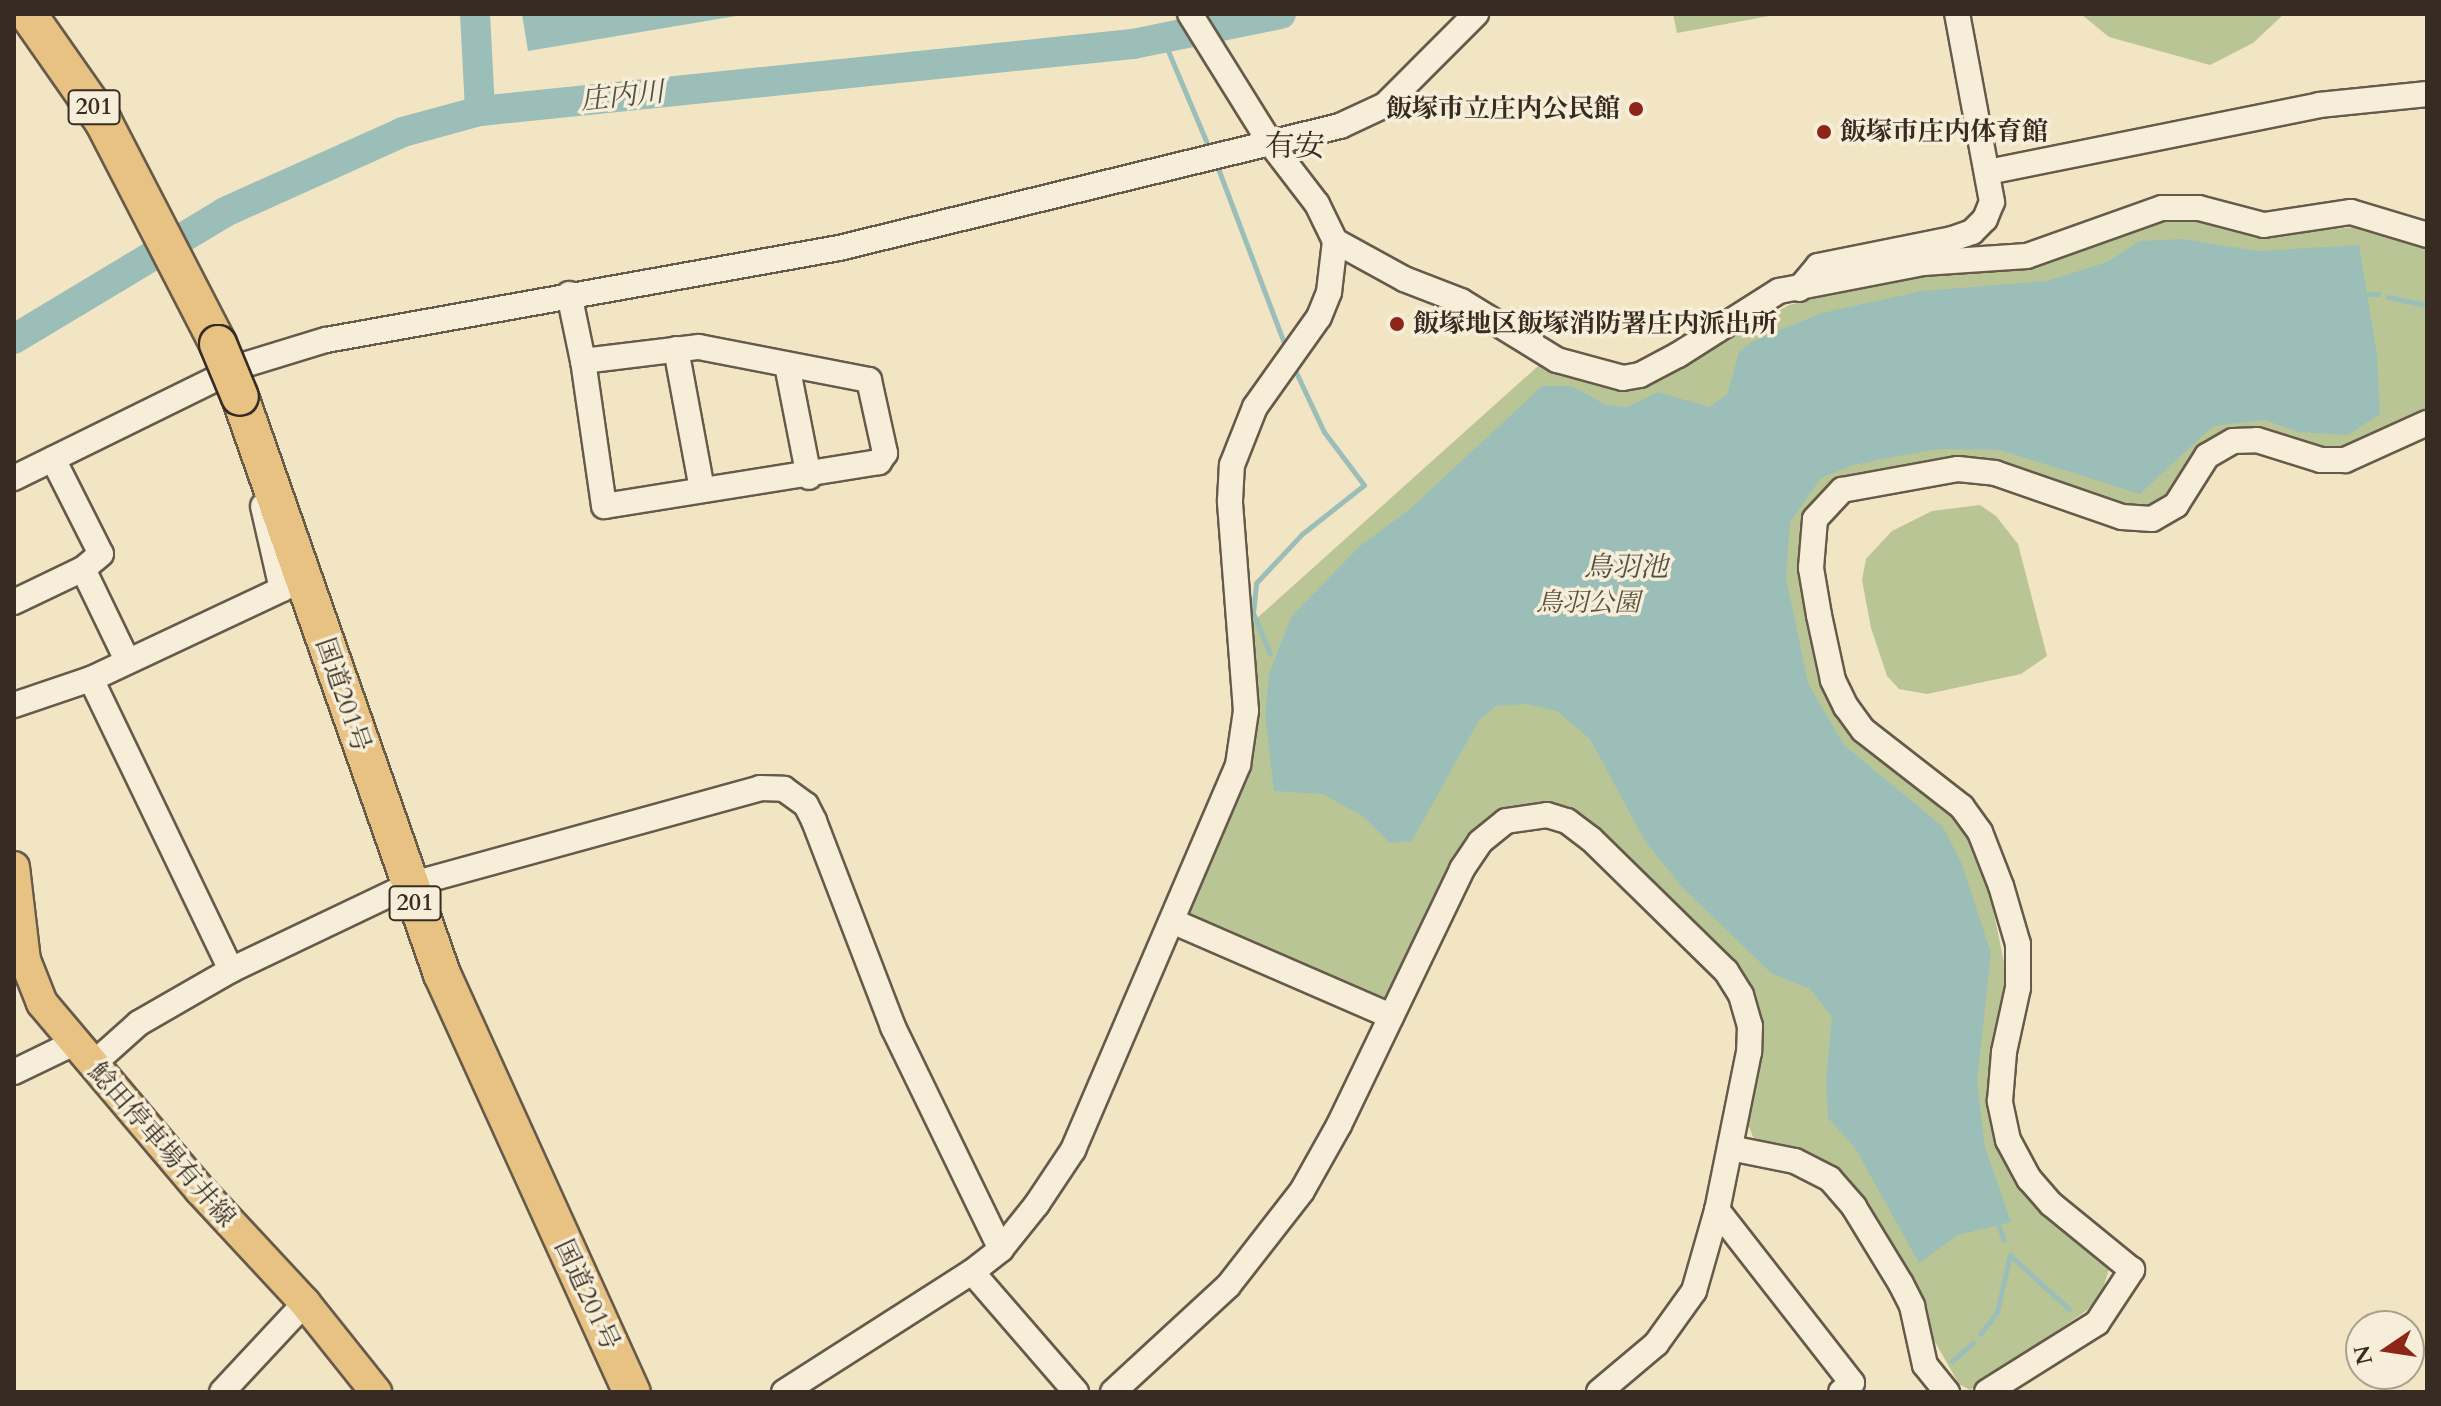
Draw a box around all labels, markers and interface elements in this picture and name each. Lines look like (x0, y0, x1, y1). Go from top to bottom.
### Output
water label: 庄内川 (578, 75, 666, 117)
road number: 201 (66, 87, 122, 127)
place label: 飯塚市立庄内公民館 (1386, 93, 1620, 125)
marker: 飯塚市立庄内公民館 (1627, 100, 1645, 118)
place label: 飯塚市庄内体育館 (1840, 116, 2048, 148)
marker: 飯塚市庄内体育館 (1815, 123, 1833, 141)
district label: 有安 (1265, 129, 1325, 165)
place label: 飯塚地区飯塚消防署庄内派出所 (1413, 308, 1777, 340)
marker: 飯塚地区飯塚消防署庄内派出所 (1388, 315, 1406, 333)
water label: 鳥羽池 (1584, 550, 1668, 584)
park label: 鳥羽公園 (1536, 587, 1640, 619)
street label: 国道201号 (309, 634, 377, 756)
road number: 201 (387, 883, 443, 923)
street label: 鯰田停車場有井線 (82, 1056, 242, 1234)
street label: 国道201号 (548, 1235, 626, 1355)
north arrow (2345, 1310, 2425, 1390)
text: N (2347, 1342, 2380, 1368)

